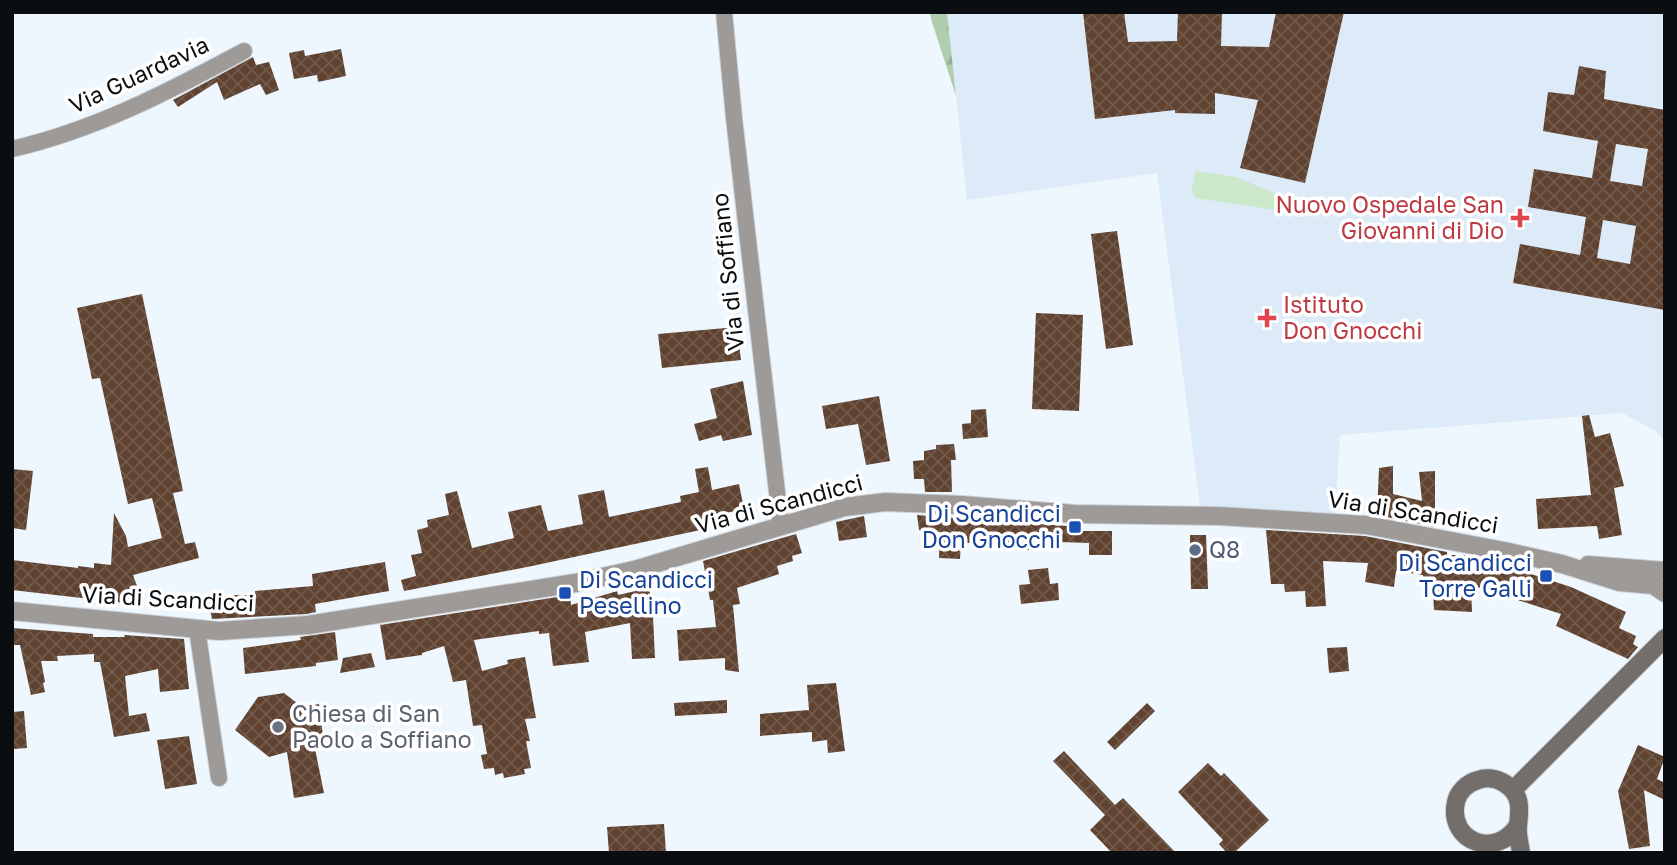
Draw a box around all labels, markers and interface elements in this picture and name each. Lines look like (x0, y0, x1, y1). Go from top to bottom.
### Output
street label: Via Guardavia (64, 30, 213, 119)
place label: Nuovo Ospedale San Giovanni di Dio (1275, 190, 1504, 244)
street label: Via di Soffiano (705, 192, 749, 353)
marker: Nuovo Ospedale San Giovanni di Dio (1510, 208, 1530, 228)
place label: Istituto Don Gnocchi (1283, 290, 1422, 344)
marker: Istituto Don Gnocchi (1257, 308, 1277, 328)
street label: Via di Scandicci (692, 467, 866, 539)
street label: Via di Scandicci (1326, 484, 1500, 538)
place label: Di Scandicci Don Gnocchi (922, 499, 1061, 553)
marker: Di Scandicci Don Gnocchi (1067, 519, 1083, 535)
place label: Q8 (1209, 535, 1240, 563)
marker: Q8 (1187, 542, 1203, 558)
place label: Di Scandicci Torre Galli (1398, 548, 1532, 602)
place label: Di Scandicci Pesellino (579, 565, 713, 619)
marker: Di Scandicci Torre Galli (1538, 568, 1554, 584)
street label: Via di Scandicci (81, 580, 255, 616)
marker: Di Scandicci Pesellino (557, 585, 573, 601)
place label: Chiesa di San Paolo a Soffiano (292, 699, 471, 753)
marker: Chiesa di San Paolo a Soffiano (270, 719, 286, 735)

